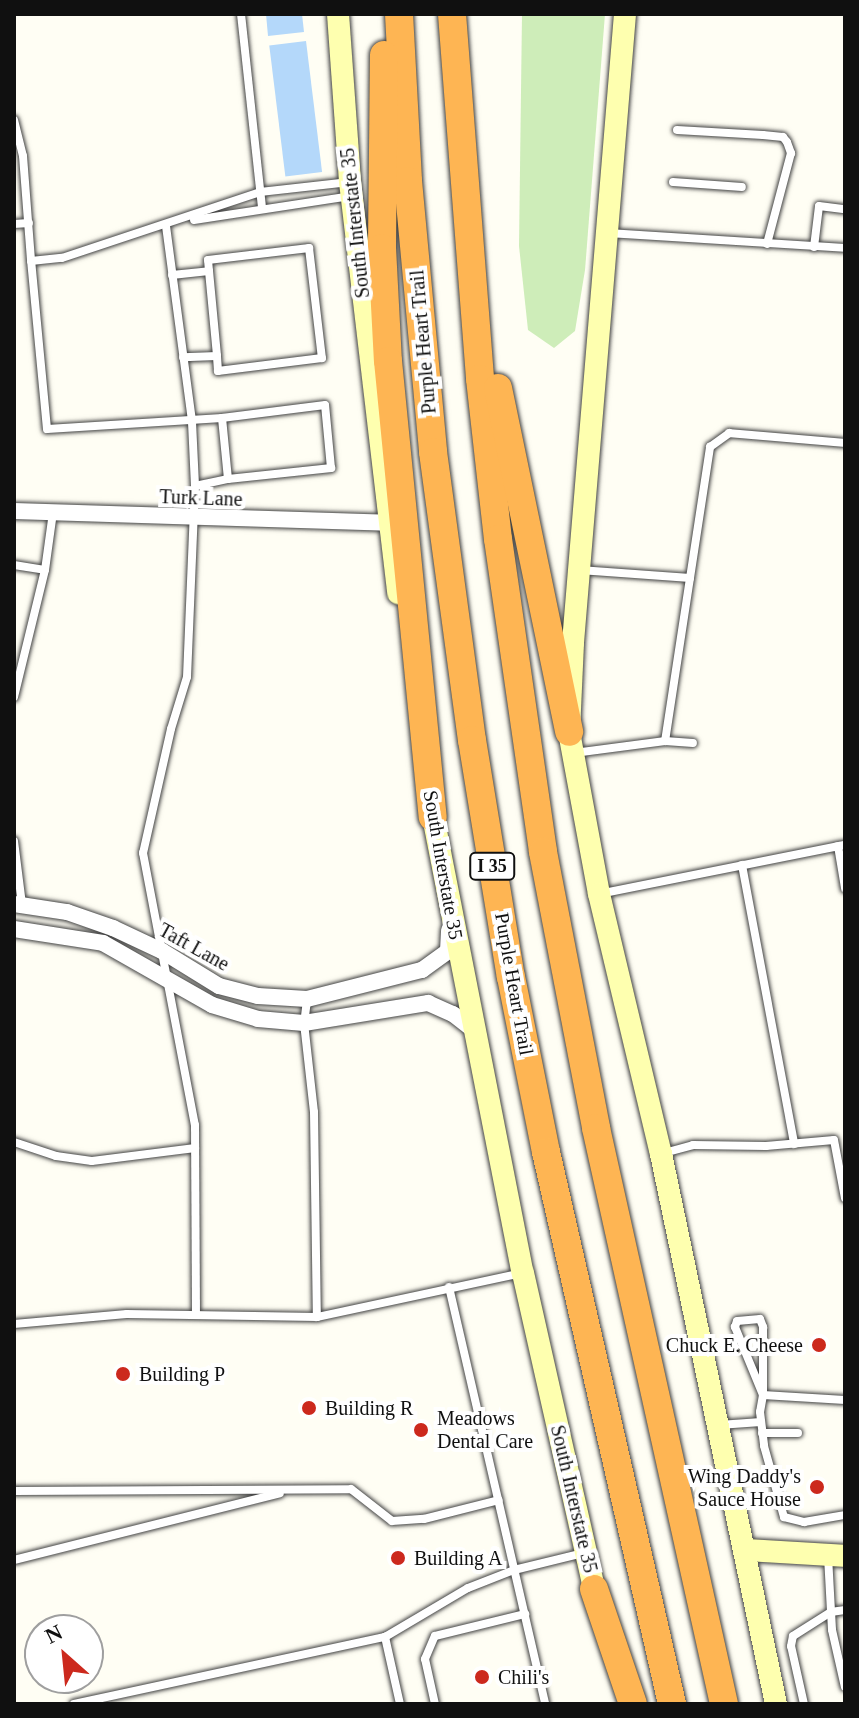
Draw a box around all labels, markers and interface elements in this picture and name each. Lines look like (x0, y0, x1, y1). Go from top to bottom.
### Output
street label: South Interstate 35 (335, 147, 375, 299)
street label: Purple Heart Trail (405, 269, 441, 415)
street label: Turk Lane (159, 485, 243, 511)
street label: South Interstate 35 (418, 789, 468, 941)
road number: I 35 (468, 852, 516, 880)
street label: Purple Heart Trail (490, 911, 538, 1057)
street label: Taft Lane (155, 918, 233, 976)
place label: Chuck E. Cheese (666, 1333, 803, 1357)
marker: Chuck E. Cheese (810, 1336, 828, 1354)
place label: Building P (139, 1362, 225, 1386)
marker: Building P (114, 1365, 132, 1383)
place label: Building R (325, 1396, 413, 1420)
marker: Building R (300, 1399, 318, 1417)
place label: Meadows Dental Care (437, 1406, 533, 1453)
marker: Meadows Dental Care (412, 1421, 430, 1439)
street label: South Interstate 35 (545, 1423, 603, 1575)
place label: Wing Daddy's Sauce House (688, 1464, 801, 1511)
marker: Wing Daddy's Sauce House (808, 1478, 826, 1496)
place label: Building A (414, 1546, 503, 1570)
marker: Building A (389, 1549, 407, 1567)
north arrow (24, 1614, 104, 1694)
text: N (41, 1619, 67, 1649)
place label: Chili's (498, 1665, 549, 1689)
marker: Chili's (473, 1668, 491, 1686)

